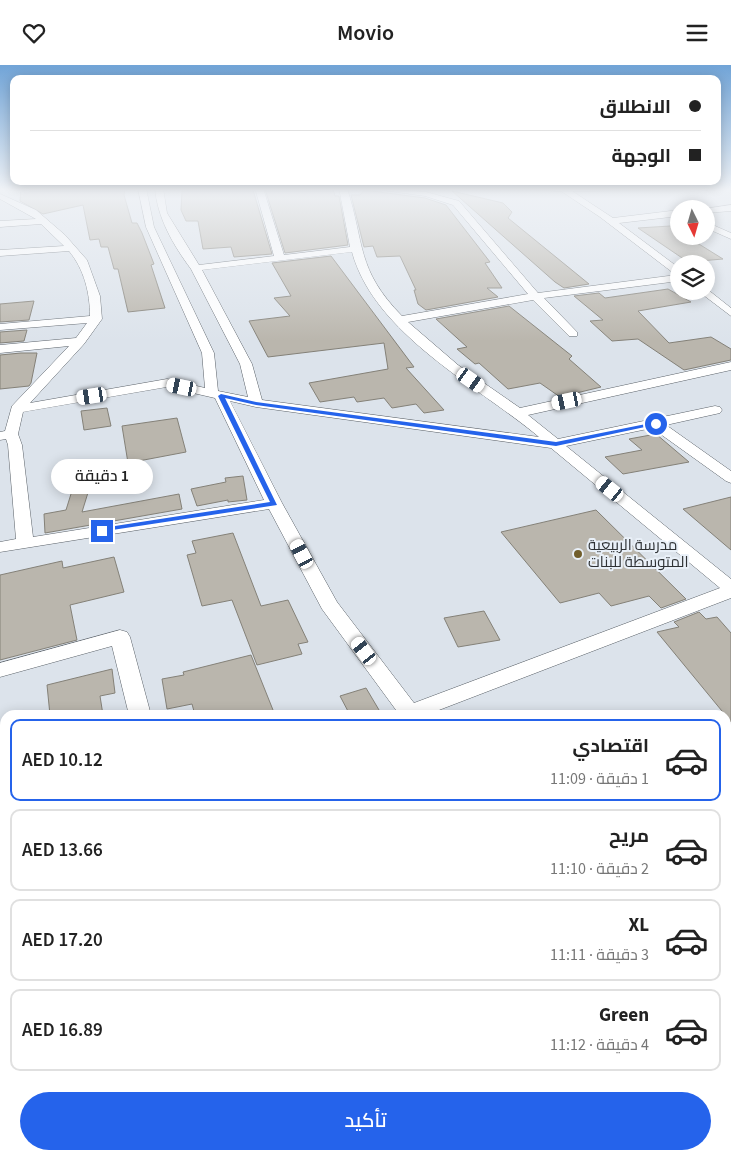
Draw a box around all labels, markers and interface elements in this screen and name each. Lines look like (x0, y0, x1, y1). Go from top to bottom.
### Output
text: Movio (337, 17, 394, 49)
icon: heart (20, 19, 48, 47)
icon: menu (683, 19, 711, 47)
text: الانطلاق (600, 94, 671, 121)
text: الوجهة (611, 143, 671, 170)
north arrow (670, 200, 715, 245)
map controls (670, 200, 715, 300)
button: layers (670, 255, 715, 300)
car (454, 365, 487, 395)
car (165, 377, 198, 397)
car (76, 386, 107, 406)
car (550, 391, 583, 411)
route start (645, 413, 667, 435)
callout: 1 دقيقة (51, 459, 153, 493)
text: 1 دقيقة (75, 465, 129, 487)
car (593, 474, 626, 504)
route end (91, 520, 113, 542)
place label: مدرسة الربيعية المتوسطة للبنات (588, 535, 689, 573)
car (288, 537, 315, 571)
marker: مدرسة الربيعية المتوسطة للبنات (572, 548, 584, 560)
car (348, 635, 379, 667)
text: اقتصادي (573, 733, 649, 760)
icon: car (664, 738, 709, 783)
text: AED 10.12 (22, 747, 103, 774)
text: 1 دقيقة · 11:09 (550, 768, 649, 790)
text: مريح (609, 823, 649, 850)
icon: car (664, 828, 709, 873)
text: AED 13.66 (22, 837, 103, 864)
text: 2 دقيقة · 11:10 (550, 858, 649, 880)
text: XL (628, 912, 649, 939)
icon: car (664, 918, 709, 963)
text: AED 17.20 (22, 927, 103, 954)
text: 3 دقيقة · 11:11 (550, 944, 649, 966)
text: Green (599, 1002, 649, 1029)
icon: car (664, 1008, 709, 1053)
text: AED 16.89 (22, 1017, 103, 1044)
text: 4 دقيقة · 11:12 (550, 1034, 649, 1056)
button: تأكيد (20, 1092, 711, 1150)

